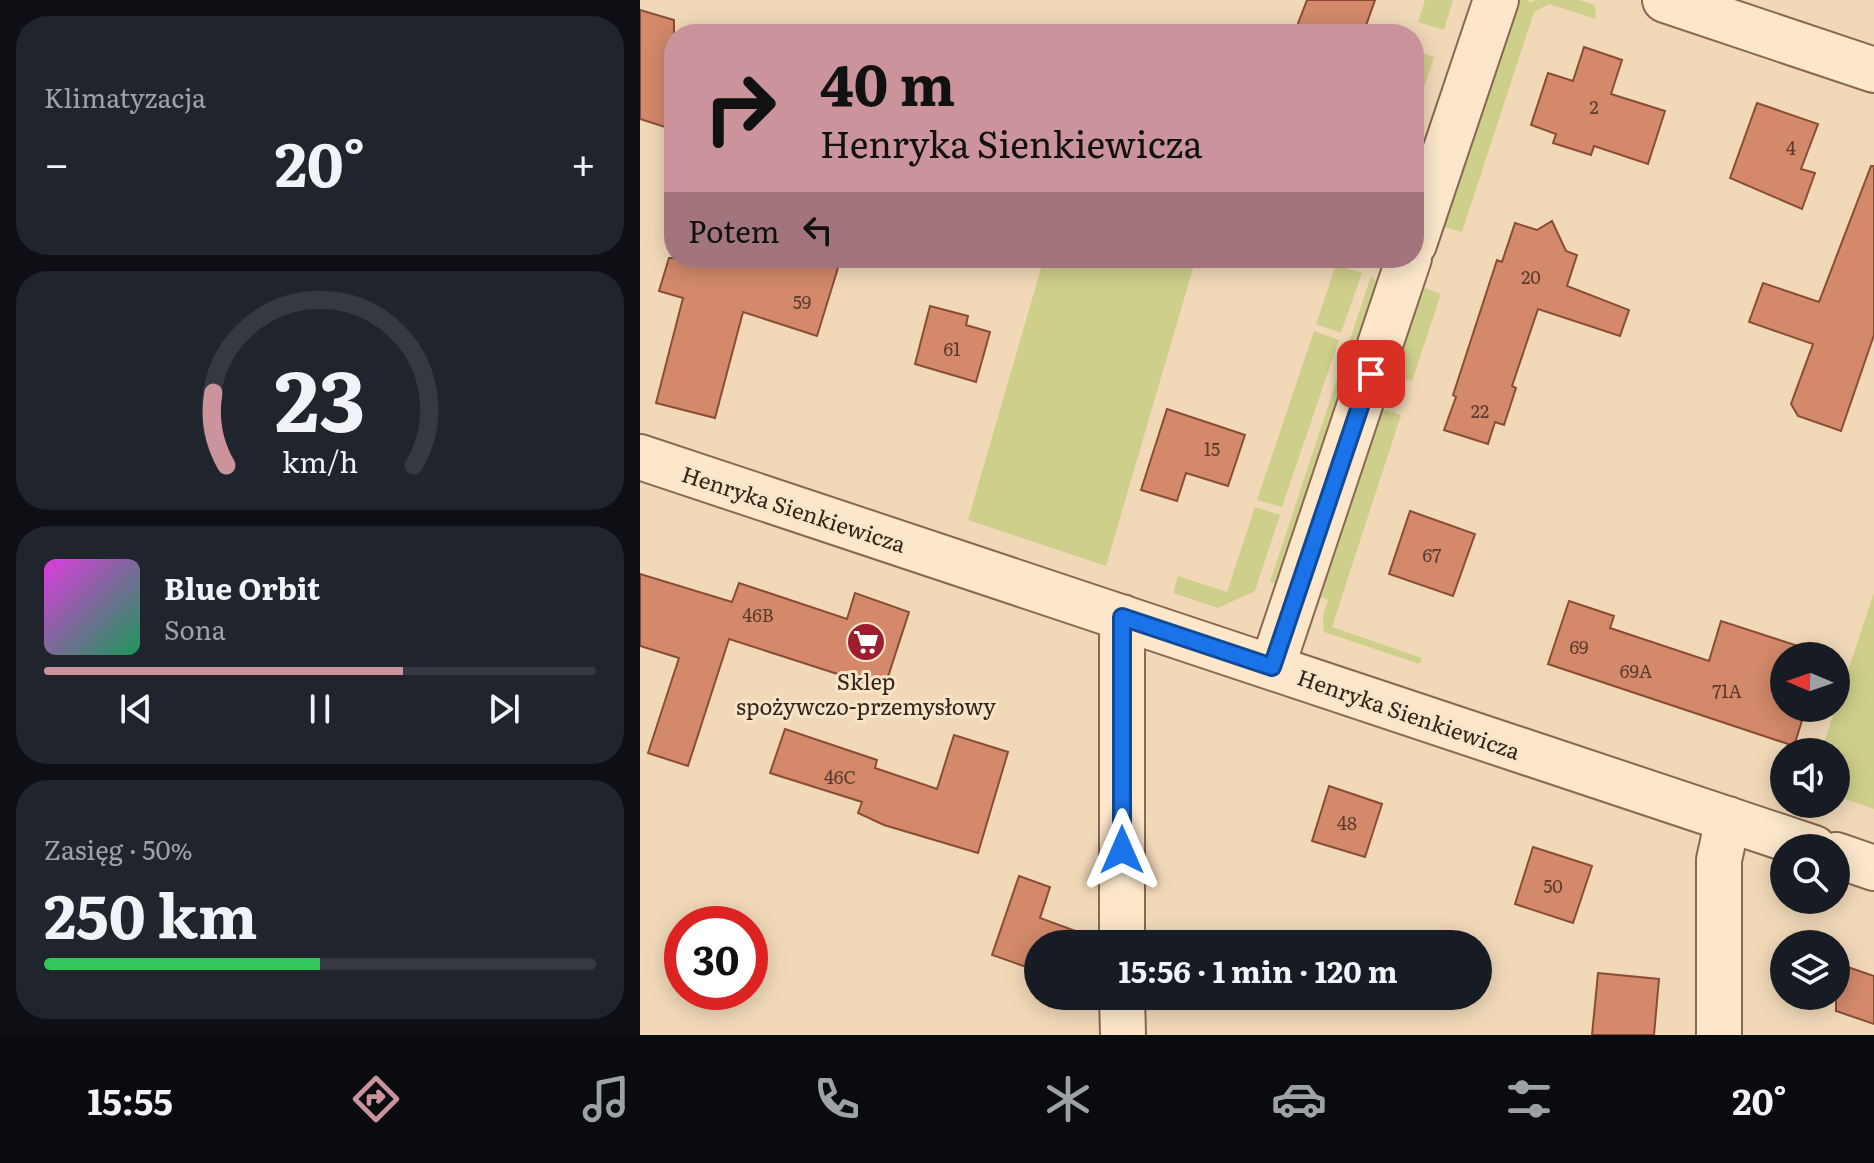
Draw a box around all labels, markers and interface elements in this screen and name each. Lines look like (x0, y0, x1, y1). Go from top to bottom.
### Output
text: 40 m (820, 40, 955, 123)
icon: right (688, 56, 792, 160)
text: Klimatyzacja (44, 77, 206, 116)
house number: 2 (1589, 93, 1599, 120)
text: 20° (275, 116, 365, 205)
text: Henryka Sienkiewicza (820, 116, 1203, 169)
text: − (44, 128, 70, 194)
text: + (570, 128, 596, 194)
house number: 4 (1786, 134, 1796, 161)
text: Potem (688, 208, 780, 252)
icon: left (796, 208, 840, 252)
house number: 20 (1521, 263, 1541, 290)
house number: 59 (793, 288, 811, 315)
text: 23 (274, 334, 366, 458)
house number: 61 (944, 335, 961, 362)
pin (1337, 340, 1405, 408)
icon: arrive (1349, 352, 1393, 396)
house number: 22 (1471, 397, 1489, 424)
house number: 15 (1204, 435, 1220, 462)
text: km/h (282, 439, 358, 482)
street label: Henryka Sienkiewicza (678, 456, 910, 560)
house number: 67 (1423, 541, 1441, 568)
text: Blue Orbit (164, 565, 320, 609)
house number: 46B (742, 601, 774, 628)
text: Sona (164, 609, 226, 648)
supermarket icon: Sklep spożywczo-przemysłowy (845, 621, 887, 663)
house number: 69 (1569, 633, 1589, 660)
north arrow (1770, 642, 1850, 722)
map controls (1770, 642, 1850, 1010)
house number: 69A (1620, 657, 1652, 684)
street label: Henryka Sienkiewicza (1293, 659, 1525, 767)
place label: Sklep spożywczo-przemysłowy (736, 664, 996, 722)
house number: 71A (1712, 677, 1742, 704)
icon: previous (114, 687, 158, 731)
icon: pause (298, 687, 342, 731)
icon: next (482, 687, 526, 731)
button: sound (1770, 738, 1850, 818)
house number: 46C (824, 763, 856, 790)
position arrow (1080, 808, 1164, 892)
house number: 48 (1337, 809, 1357, 836)
text: Zasięg · 50% (44, 829, 193, 868)
button: search (1770, 834, 1850, 914)
text: 250 km (44, 868, 258, 957)
house number: 50 (1543, 872, 1563, 899)
speed limit sign: 30 (664, 906, 768, 1010)
button: layers (1770, 930, 1850, 1010)
text: 15:56 · 1 min · 120 m (1118, 948, 1398, 992)
icon: directions (348, 1071, 404, 1127)
icon: music (578, 1071, 634, 1127)
icon: phone (809, 1071, 865, 1127)
icon: climate (1040, 1071, 1096, 1127)
icon: car (1271, 1071, 1327, 1127)
icon: filters (1501, 1071, 1557, 1127)
text: 15:55 (87, 1073, 173, 1126)
text: 20° (1732, 1073, 1787, 1126)

